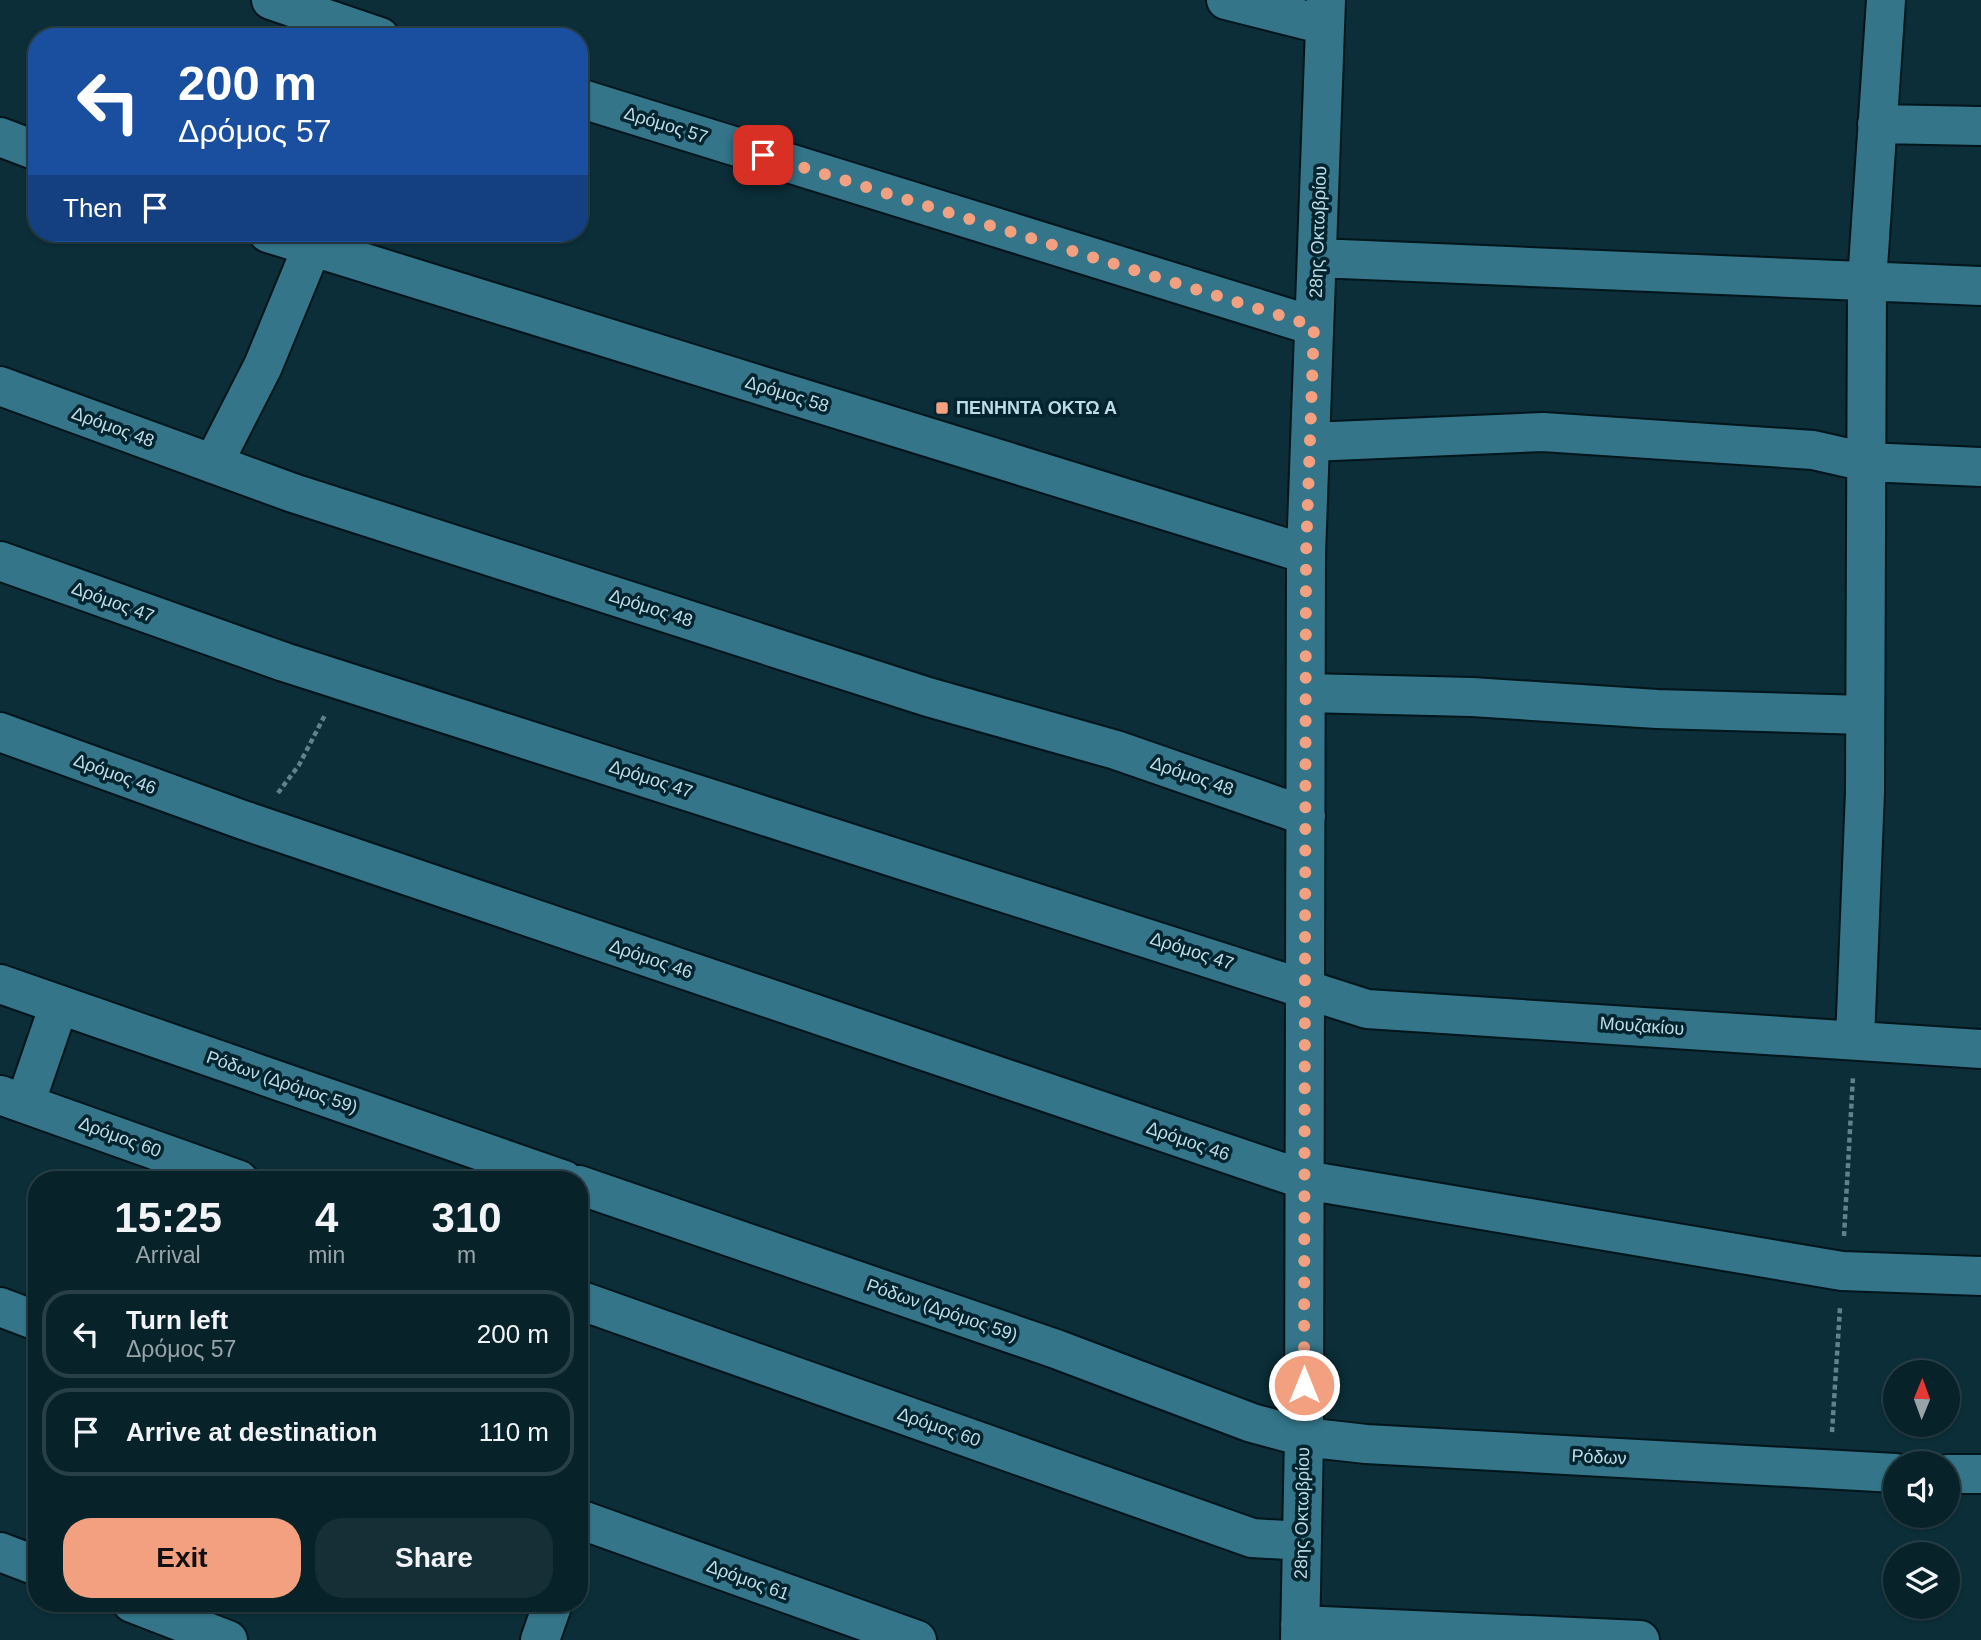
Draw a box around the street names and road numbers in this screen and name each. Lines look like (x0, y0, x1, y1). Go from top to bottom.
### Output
street label: Δρόμος 57 (622, 103, 710, 147)
street label: 28ης Οκτωβρίου (1306, 166, 1330, 298)
street label: Δρόμος 58 (743, 372, 831, 416)
street label: Δρόμος 48 (69, 403, 157, 451)
street label: Δρόμος 47 (69, 578, 157, 626)
street label: Δρόμος 48 (607, 585, 695, 631)
street label: Δρόμος 46 (71, 750, 159, 798)
street label: Δρόμος 48 (1148, 752, 1236, 800)
street label: Δρόμος 47 (607, 756, 695, 802)
street label: Δρόμος 47 (1148, 928, 1236, 974)
street label: Δρόμος 46 (607, 935, 695, 983)
street label: Μουζακίου (1599, 1013, 1685, 1039)
street label: Ρόδων (Δρόμος 59) (204, 1047, 360, 1117)
street label: Δρόμος 60 (76, 1113, 164, 1161)
street label: Δρόμος 46 (1144, 1117, 1232, 1165)
street label: Ρόδων (Δρόμος 59) (864, 1275, 1020, 1345)
street label: Δρόμος 60 (895, 1403, 983, 1451)
street label: Ρόδων (1571, 1446, 1627, 1468)
street label: 28ης Οκτωβρίου (1291, 1447, 1313, 1579)
street label: Δρόμος 61 (704, 1556, 792, 1604)

